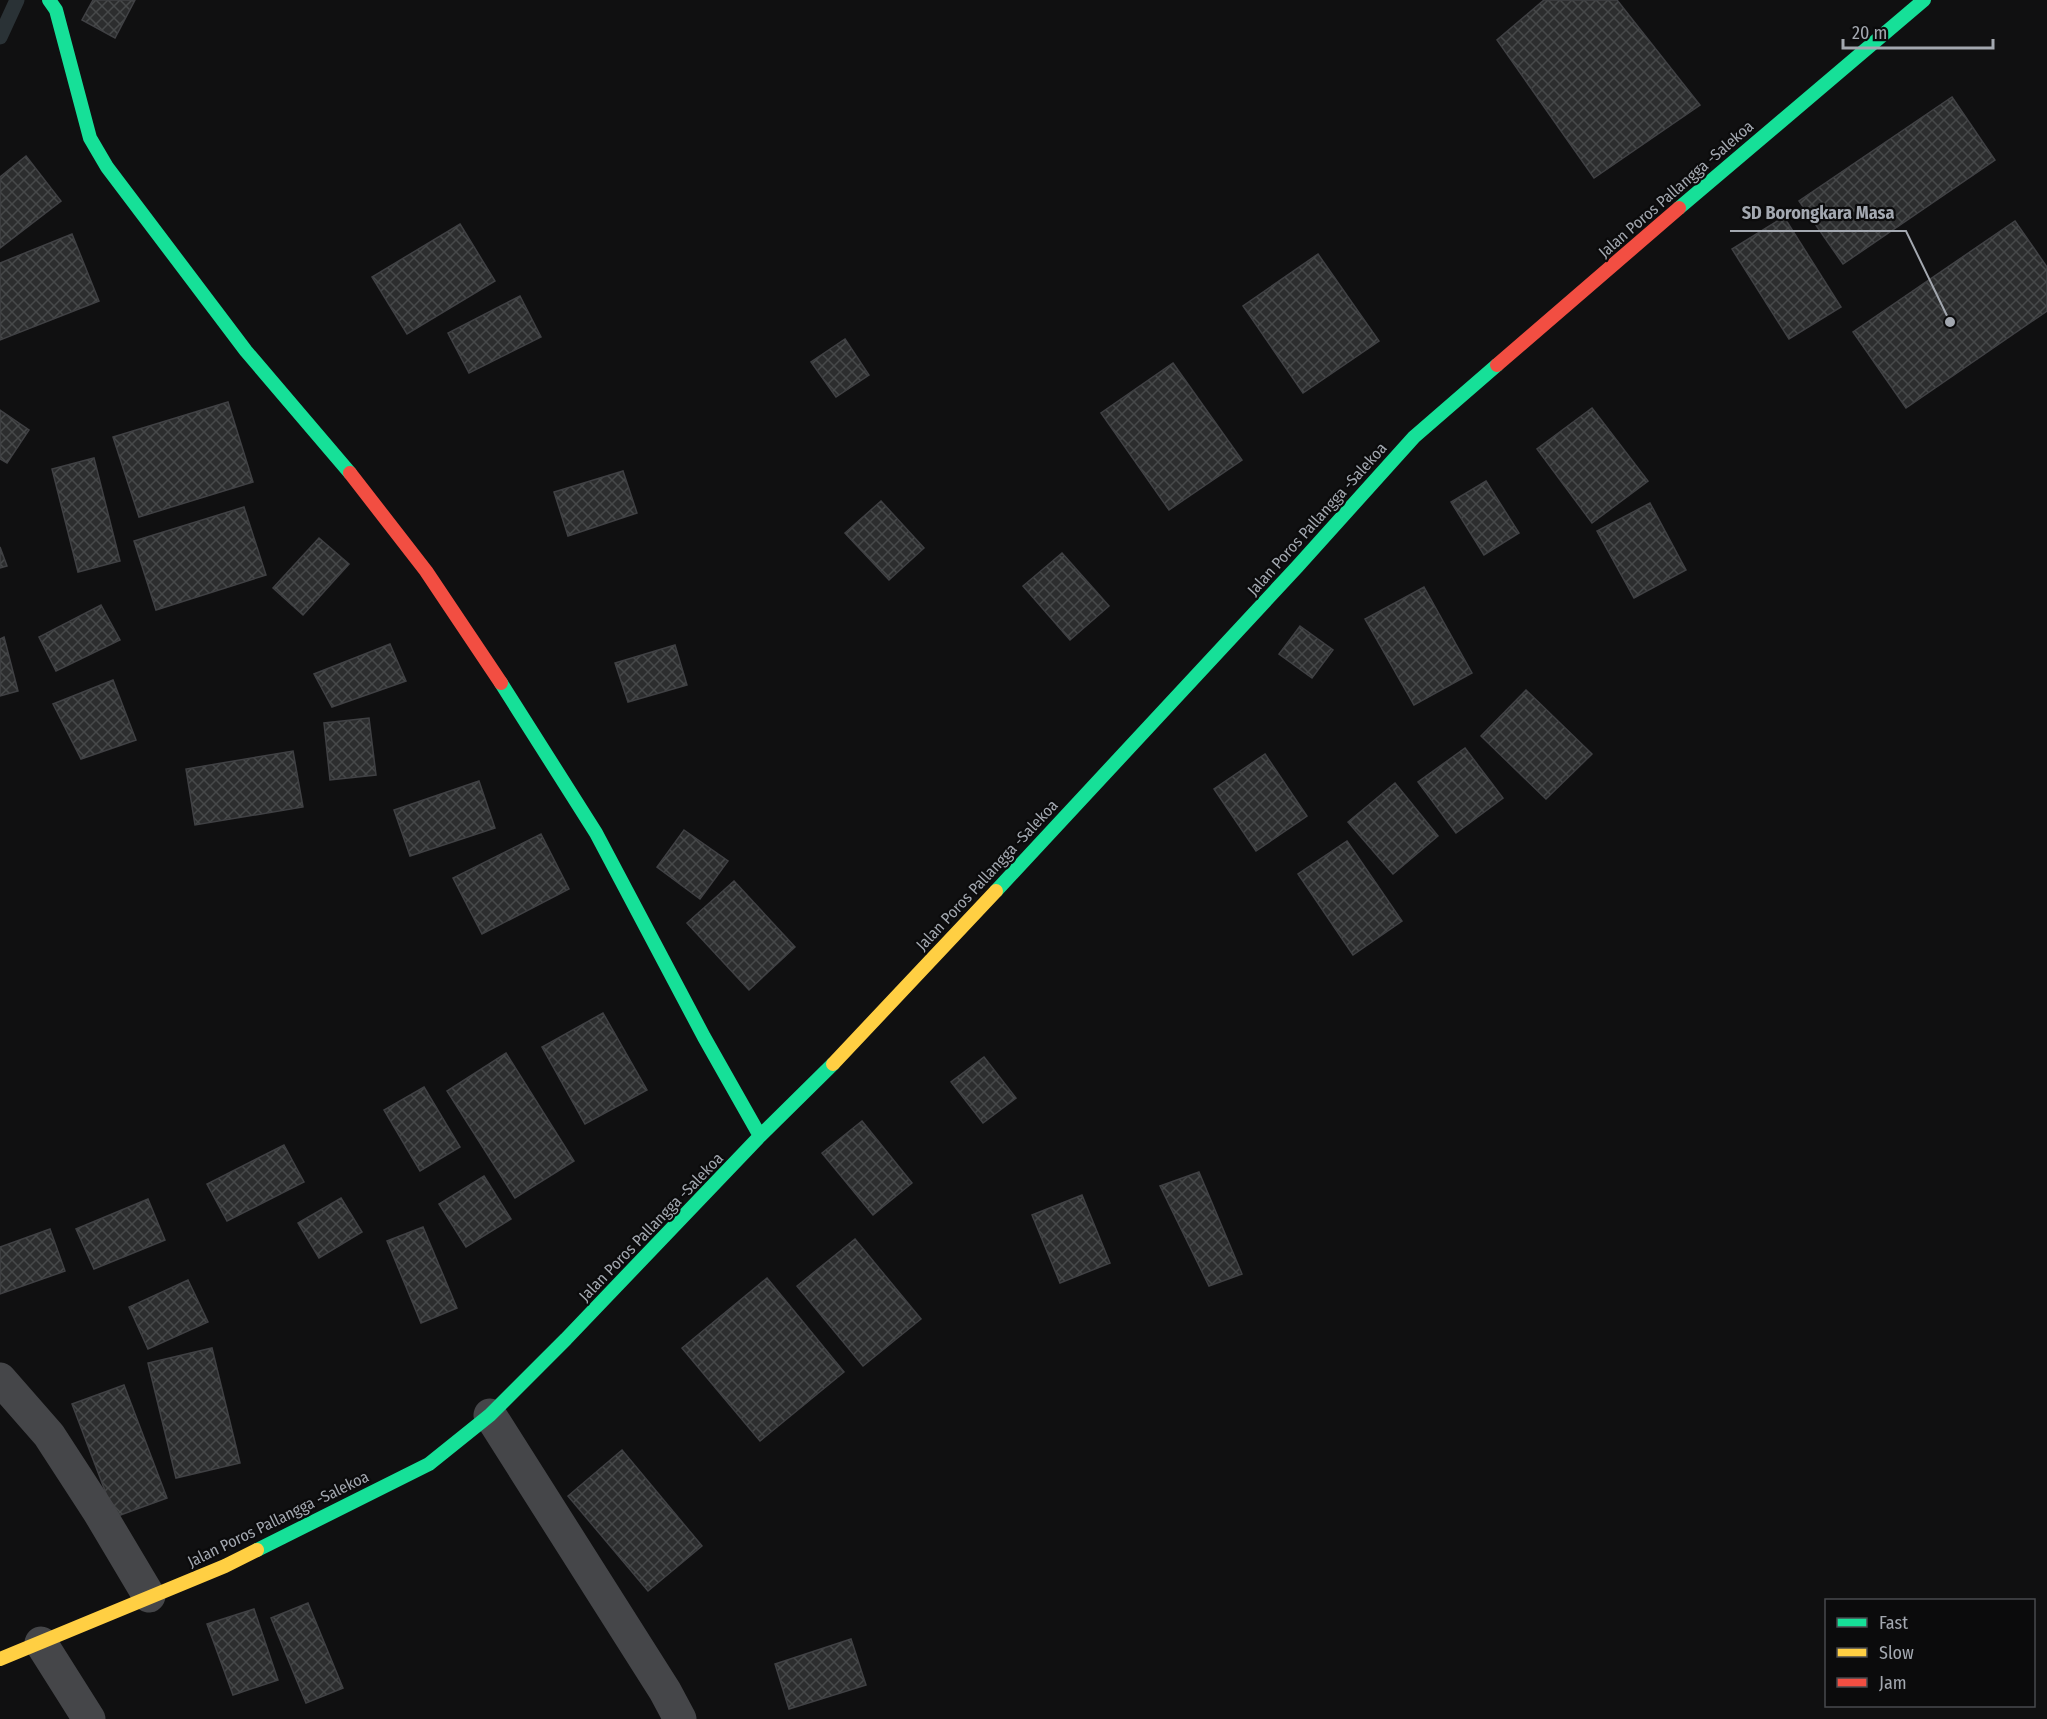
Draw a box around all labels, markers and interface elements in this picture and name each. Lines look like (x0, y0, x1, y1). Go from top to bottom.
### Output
scale bar (1843, 12, 1993, 50)
text: 20 m (1852, 22, 1887, 44)
street label: Jalan Poros Pallangga -Salekoa (1595, 116, 1758, 262)
callout: SD Borongkara Masa (1730, 195, 1906, 231)
text: SD Borongkara Masa (1742, 202, 1894, 224)
street label: Jalan Poros Pallangga -Salekoa (1243, 439, 1391, 599)
street label: Jalan Poros Pallangga -Salekoa (912, 796, 1062, 954)
street label: Jalan Poros Pallangga -Salekoa (575, 1149, 727, 1305)
street label: Jalan Poros Pallangga -Salekoa (184, 1467, 372, 1571)
legend (1825, 1599, 2035, 1707)
text: Fast (1879, 1612, 1908, 1634)
text: Slow (1879, 1642, 1914, 1664)
text: Jam (1879, 1672, 1907, 1694)

